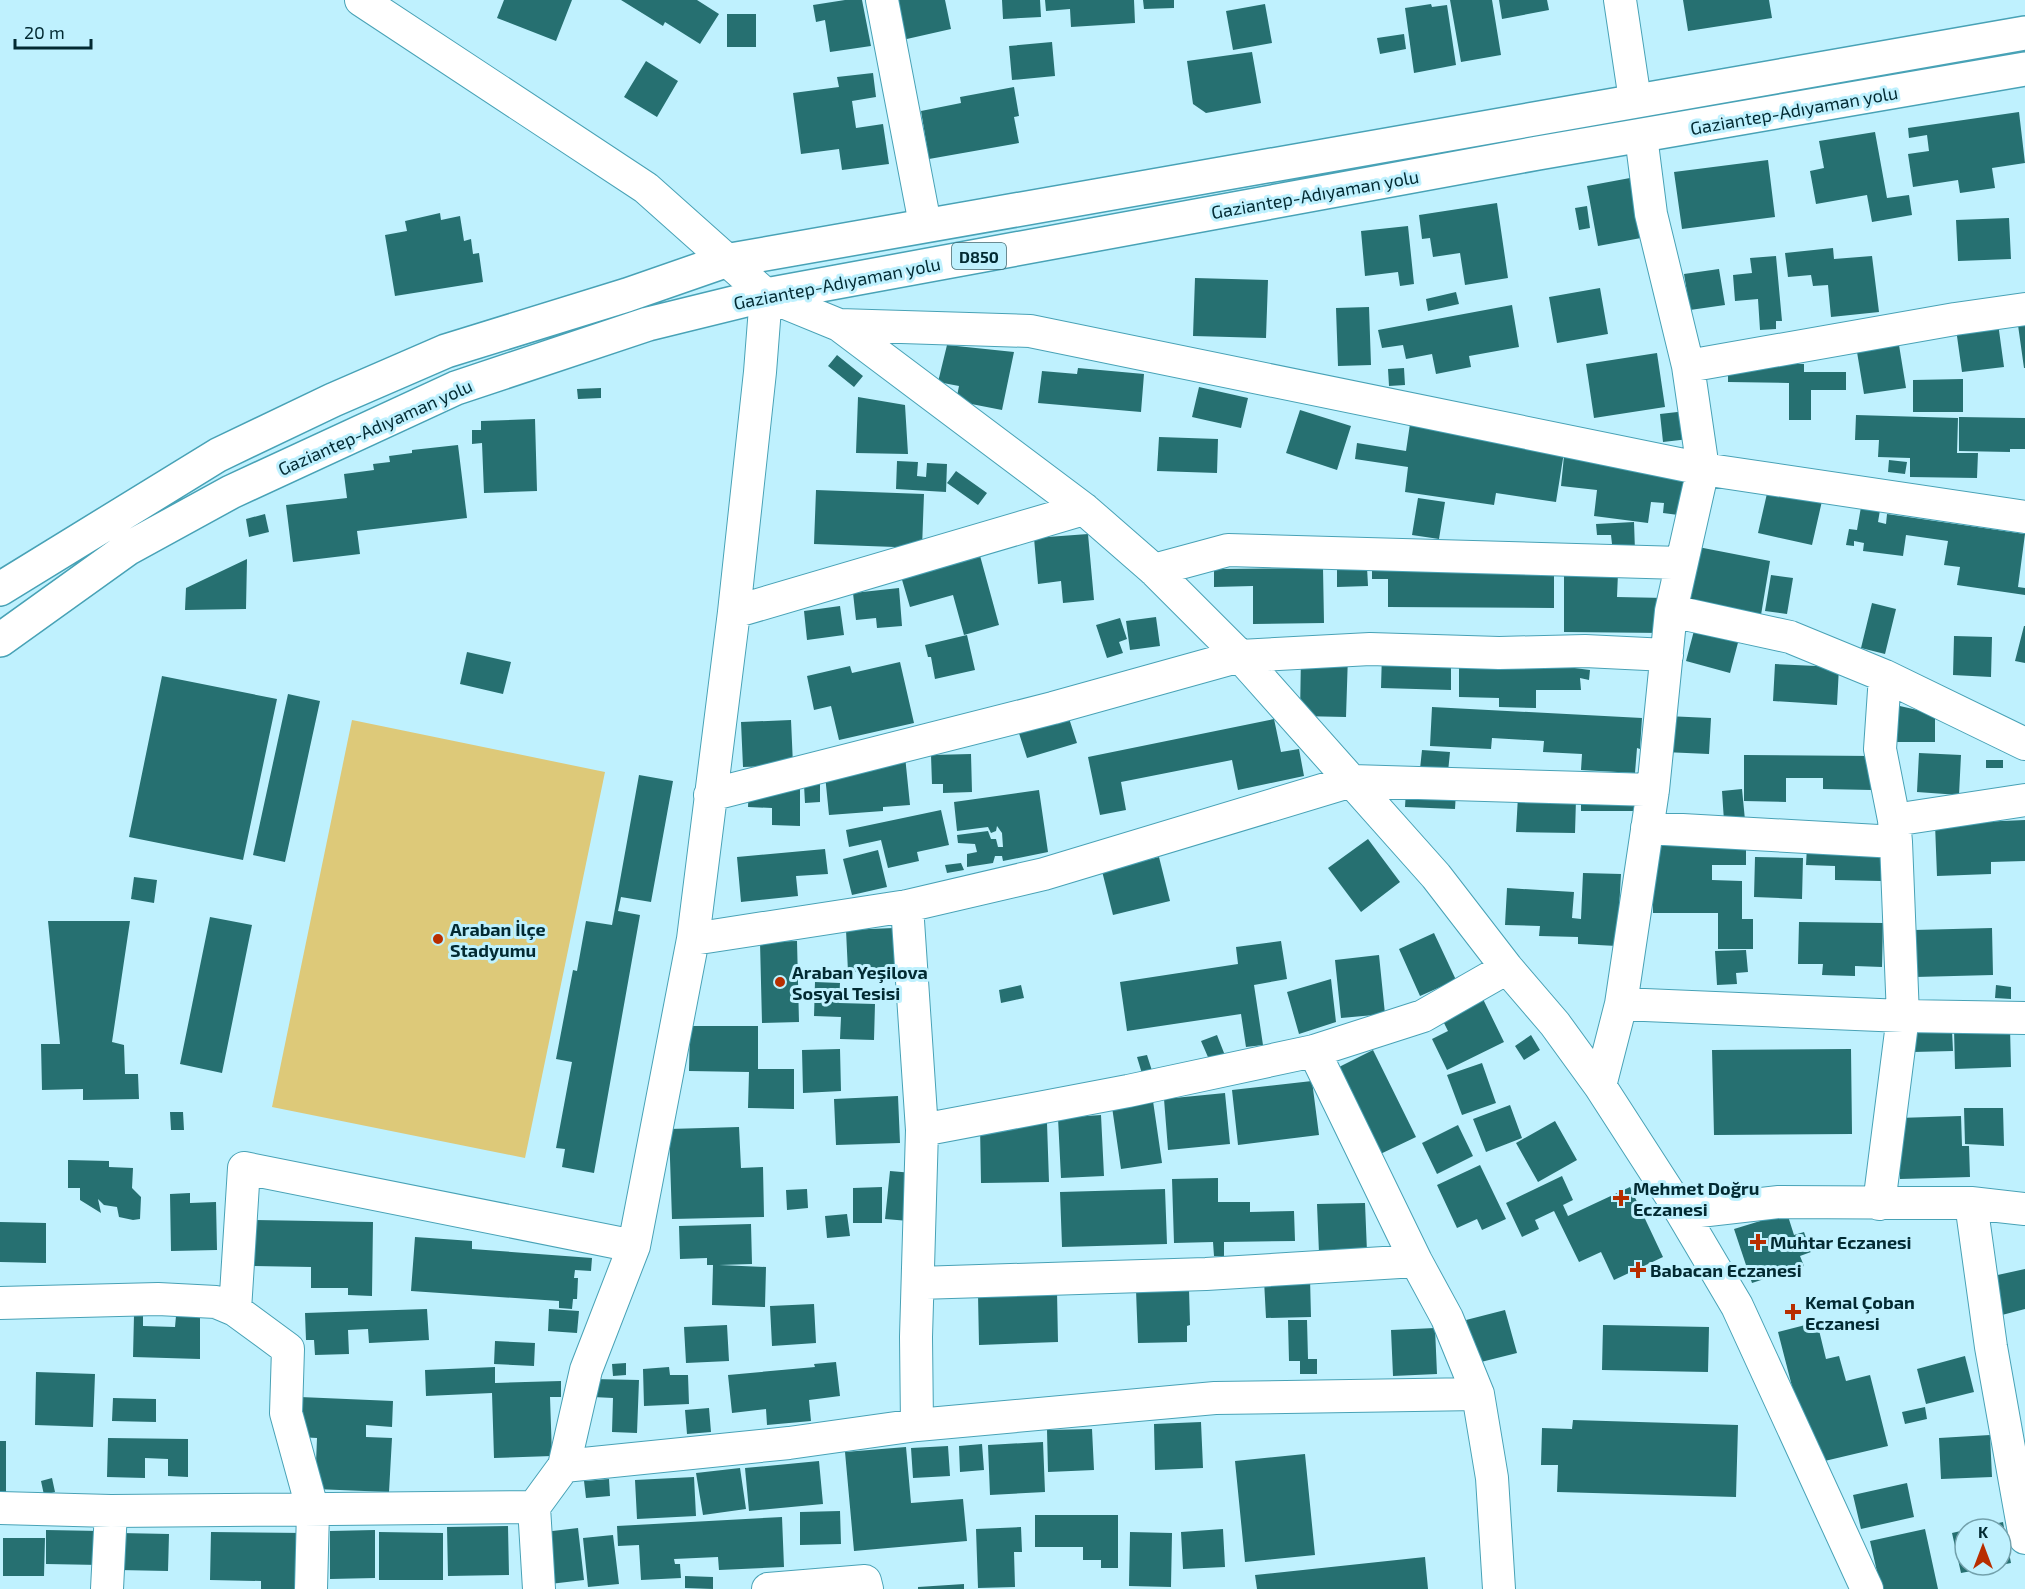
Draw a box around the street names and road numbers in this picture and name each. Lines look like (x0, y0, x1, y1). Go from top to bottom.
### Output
street label: Gaziantep-Adıyaman yolu (1688, 81, 1900, 139)
street label: Gaziantep-Adıyaman yolu (1209, 165, 1421, 223)
road number: D850 (952, 243, 1006, 269)
street label: Gaziantep-Adıyaman yolu (732, 252, 942, 314)
street label: Gaziantep-Adıyaman yolu (274, 374, 476, 480)

